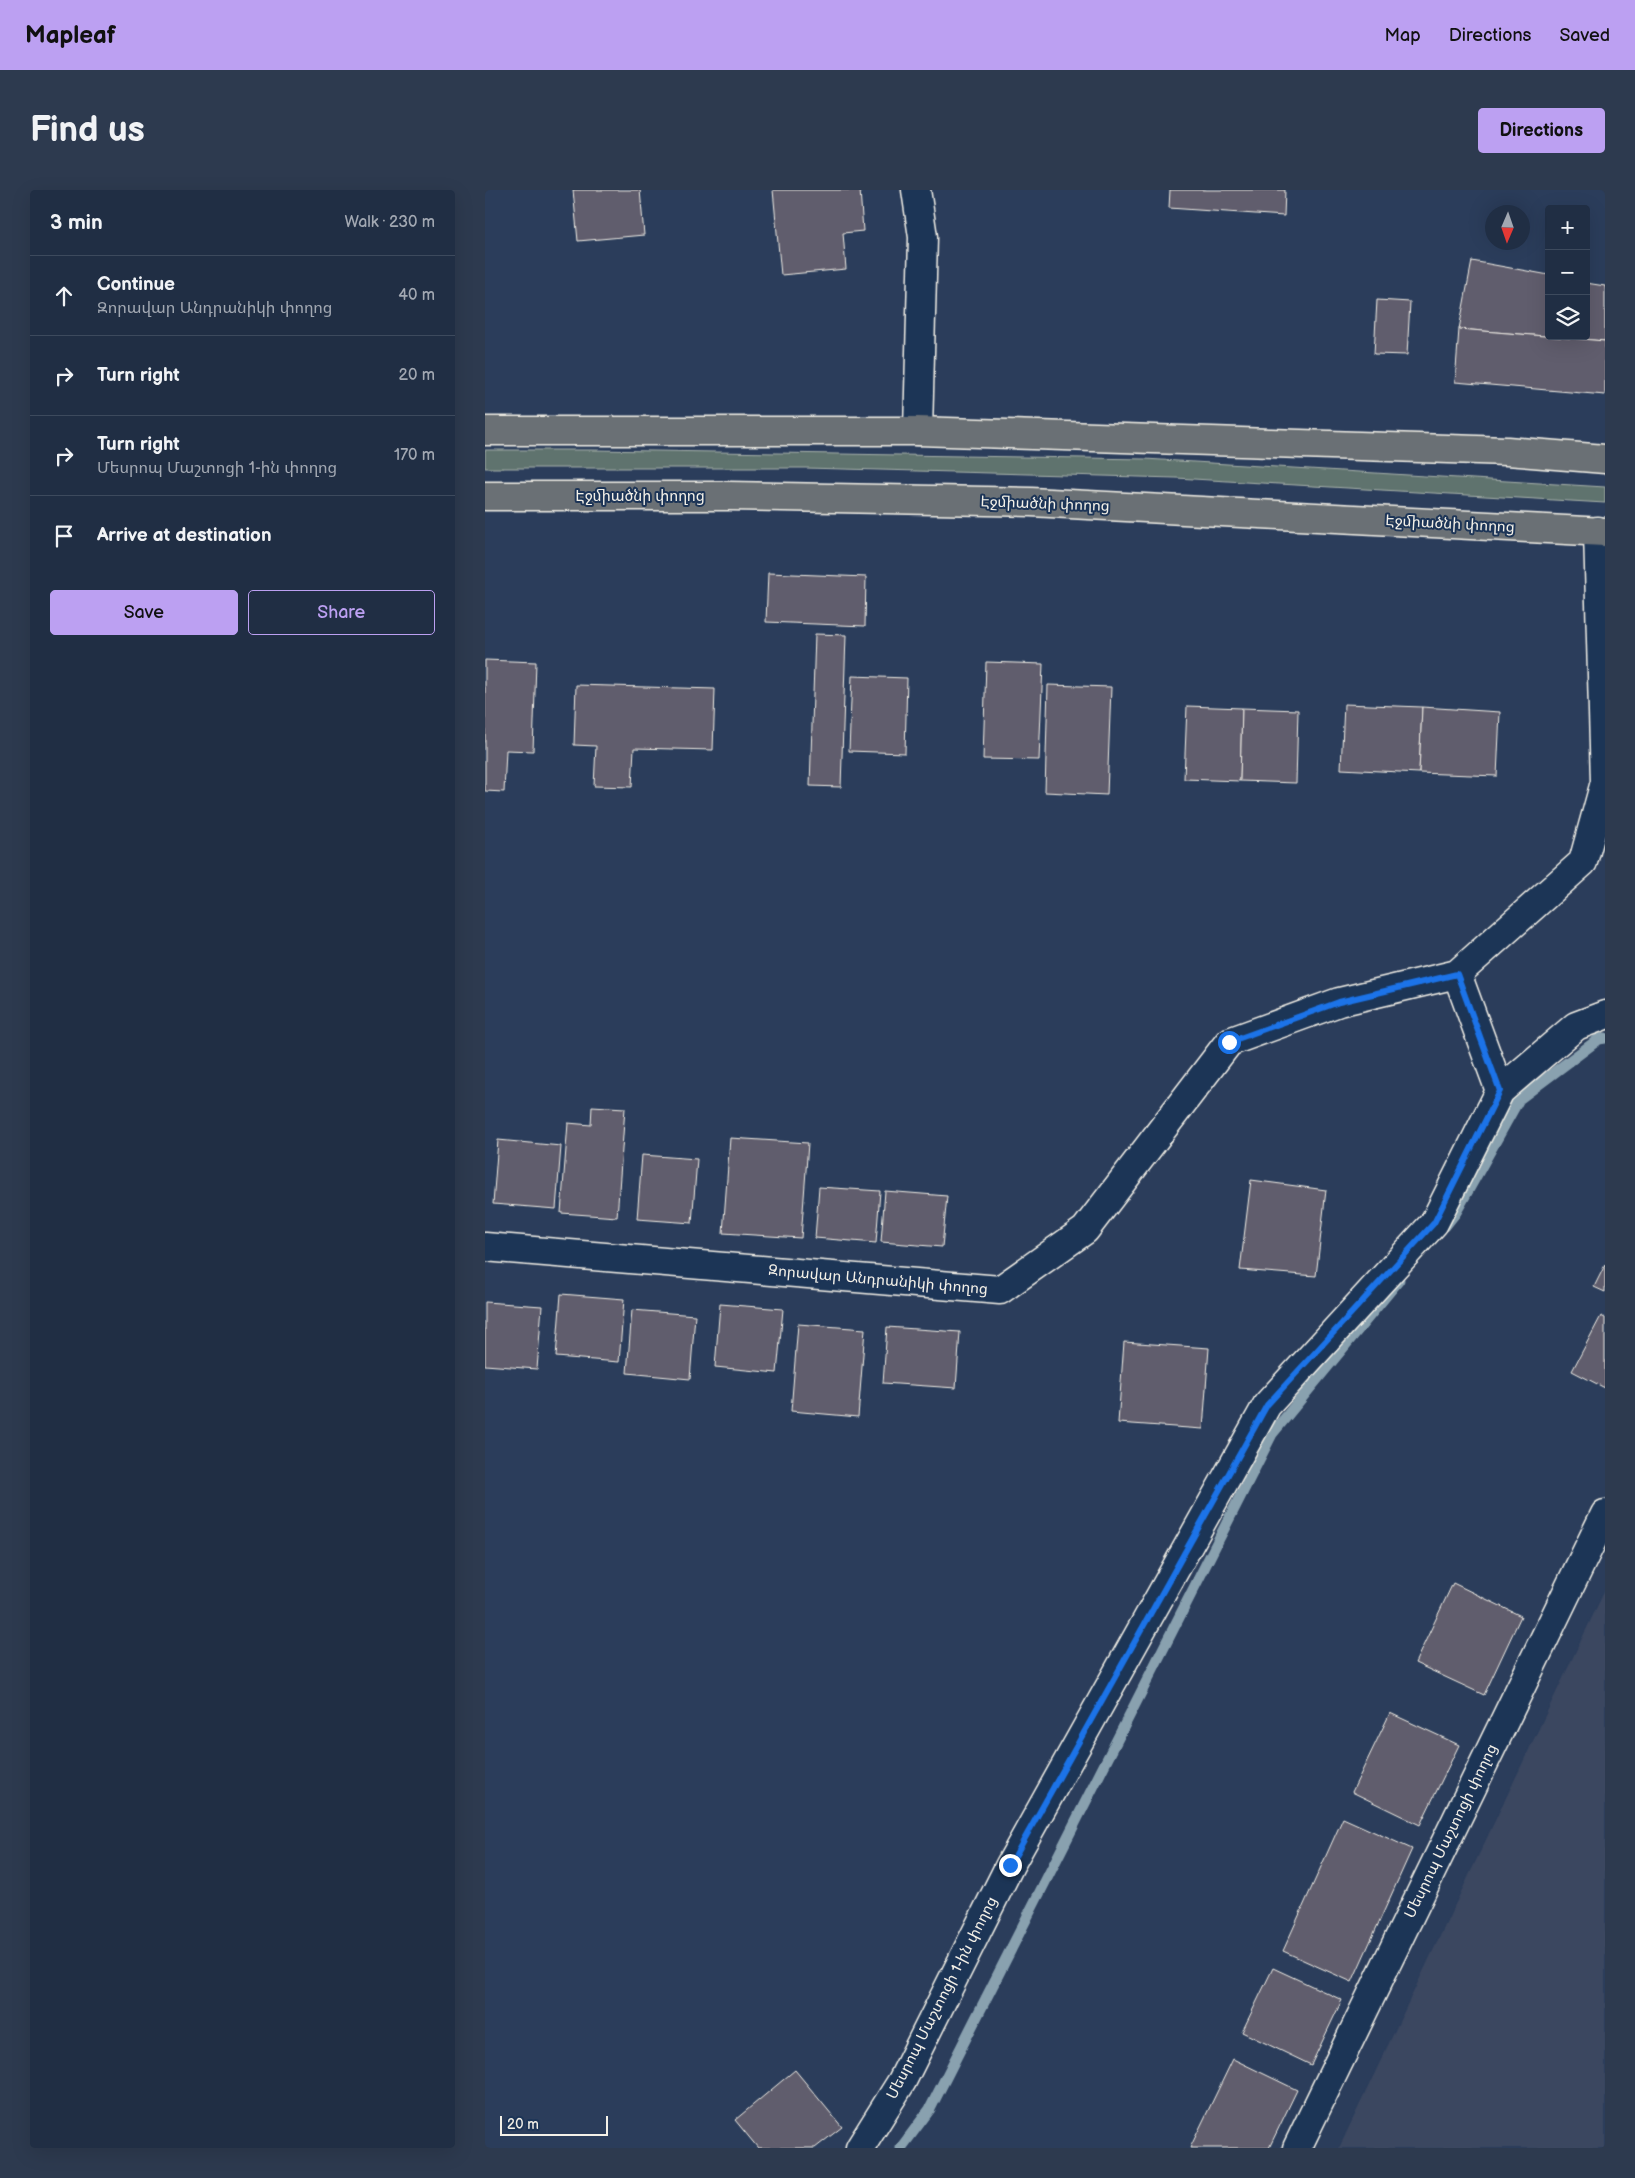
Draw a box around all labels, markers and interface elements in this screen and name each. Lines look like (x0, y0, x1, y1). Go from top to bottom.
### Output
text: Mapleaf (25, 21, 116, 50)
text: Map (1385, 25, 1421, 46)
text: Directions (1449, 25, 1531, 46)
text: Saved (1559, 25, 1610, 46)
button: Directions (1478, 108, 1605, 153)
text: Find us (30, 109, 145, 152)
north arrow (1485, 205, 1530, 250)
map controls (1545, 205, 1590, 340)
button: + (1545, 205, 1590, 250)
text: 3 min (50, 210, 103, 235)
text: Walk · 230 m (345, 213, 435, 232)
button: − (1545, 250, 1590, 295)
text: Continue (97, 273, 175, 296)
icon: ahead (50, 282, 78, 310)
text: 40 m (398, 286, 435, 305)
button: layers (1545, 295, 1590, 340)
text: Զորավար Անդրանիկի փողոց (97, 299, 332, 318)
icon: right (50, 362, 78, 390)
text: Turn right (97, 364, 180, 387)
text: 20 m (399, 366, 435, 385)
text: Turn right (97, 433, 180, 456)
icon: right (50, 442, 78, 470)
text: 170 m (394, 446, 435, 465)
text: Մեսրոպ Մաշտոցի 1-ին փողոց (97, 459, 337, 478)
street label: Էջմիածնի փողոց (575, 487, 705, 506)
street label: Էջմիածնի փողոց (980, 492, 1110, 516)
street label: Էջմիածնի փողոց (1385, 511, 1515, 537)
icon: arrive (50, 522, 78, 550)
text: Arrive at destination (97, 524, 272, 547)
button: Save (50, 590, 238, 635)
button: Share (248, 590, 435, 635)
route start (1218, 1031, 1241, 1054)
street label: Զորավար Անդրանիկի փողոց (767, 1261, 989, 1299)
street label: Մեսրոպ Մաշտոցի փողոց (1400, 1741, 1502, 1921)
route end (999, 1854, 1022, 1877)
street label: Մեսրոպ Մաշտոցի 1-ին փողոց (882, 1893, 1002, 2103)
scale bar (500, 2113, 607, 2136)
text: 20 m (507, 2116, 539, 2133)

